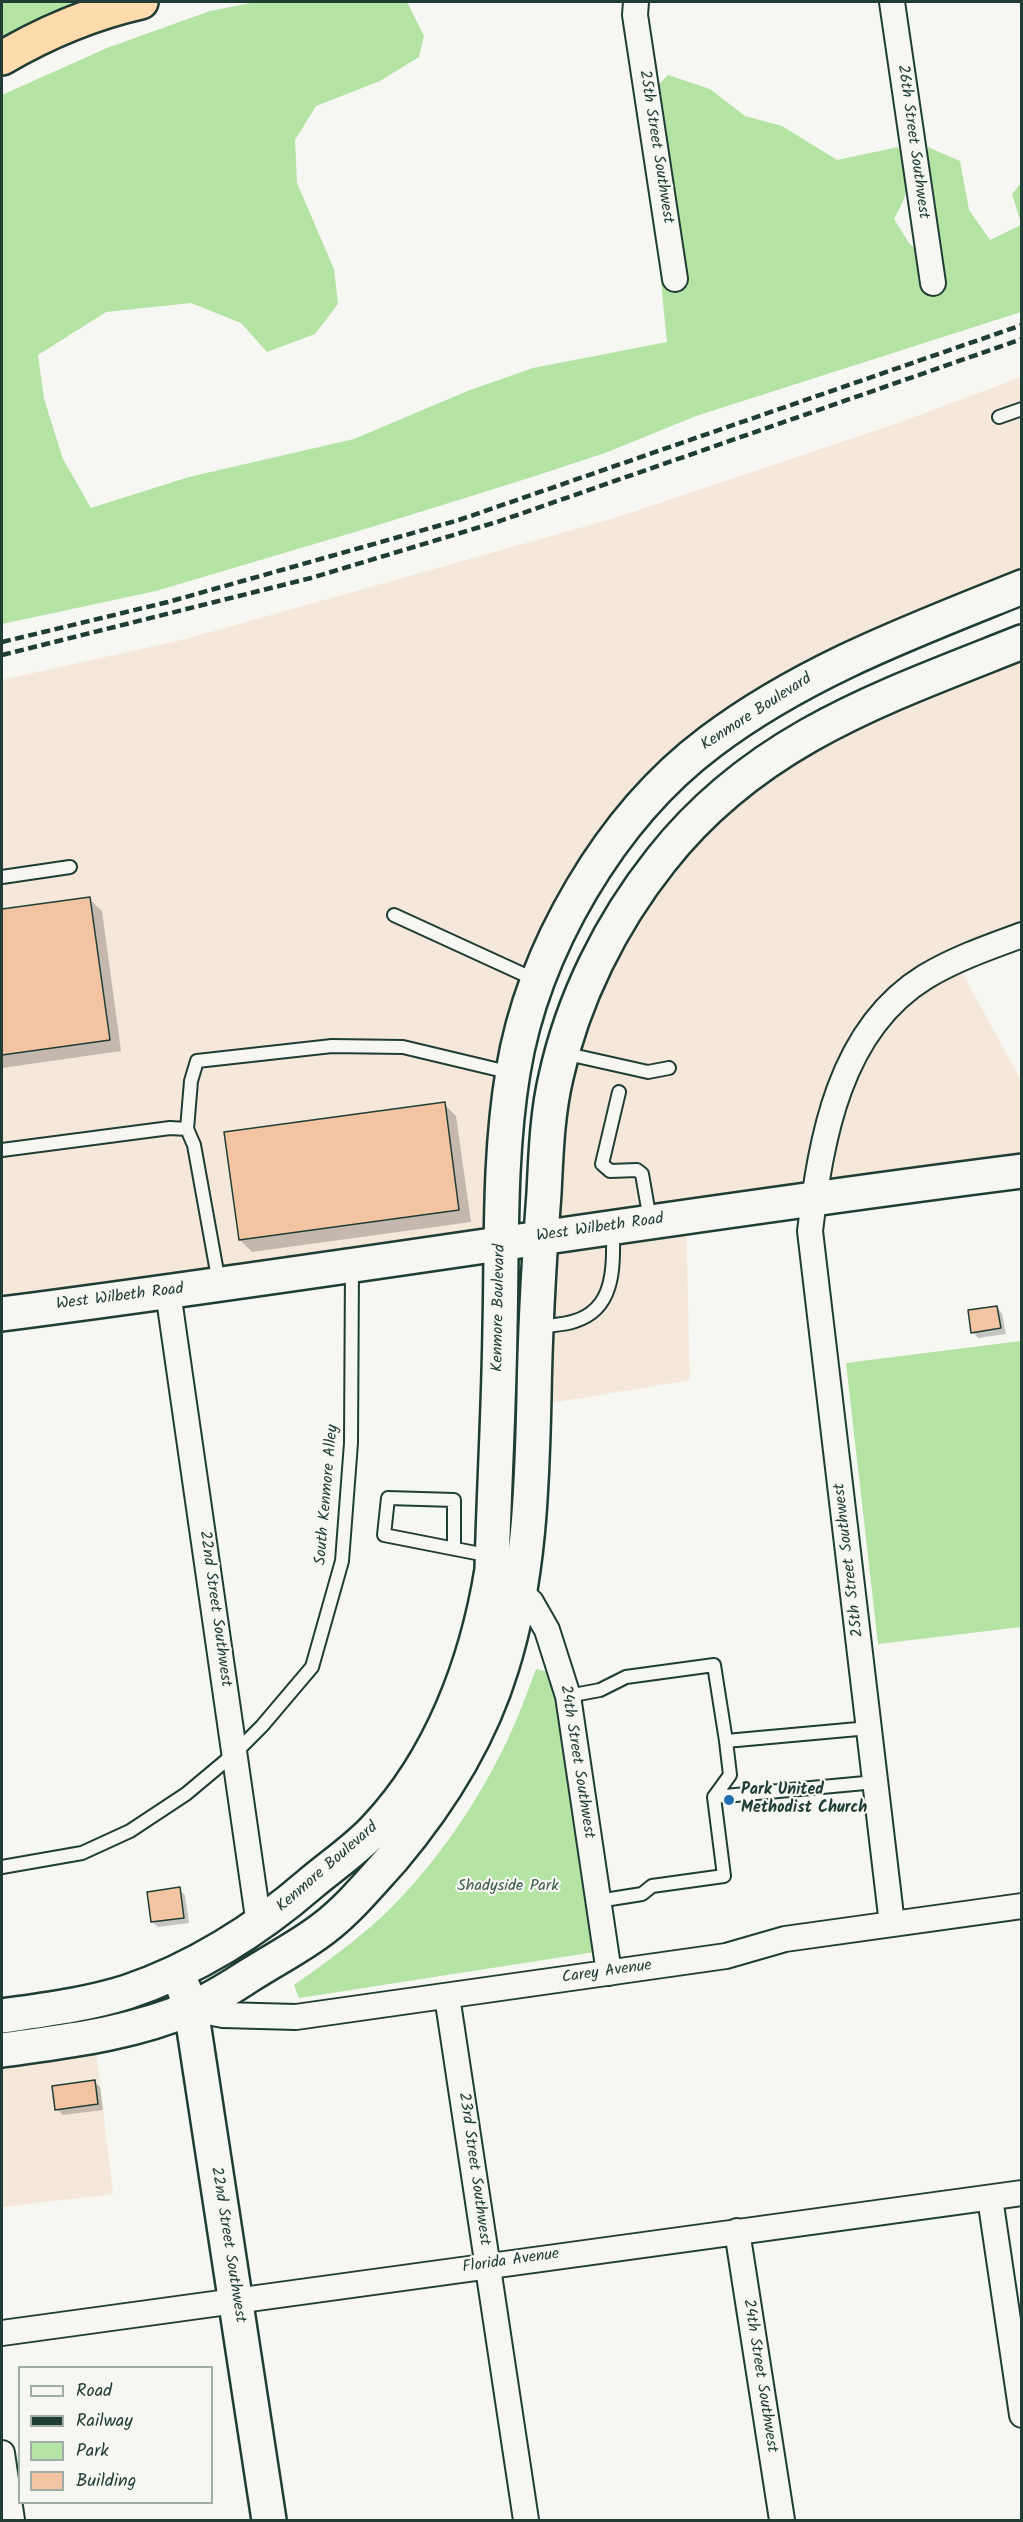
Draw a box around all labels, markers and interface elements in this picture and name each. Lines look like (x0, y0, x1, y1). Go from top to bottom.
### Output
street label: 26th Street Southwest (892, 64, 932, 220)
street label: 25th Street Southwest (633, 69, 677, 225)
street label: Kenmore Boulevard (698, 670, 816, 756)
street label: West Wilbeth Road (535, 1211, 665, 1247)
street label: Kenmore Boulevard (489, 1244, 511, 1372)
street label: West Wilbeth Road (55, 1281, 185, 1315)
street label: South Kenmore Alley (312, 1424, 344, 1566)
street label: 25th Street Southwest (831, 1482, 869, 1638)
street label: 22nd Street Southwest (194, 1530, 234, 1688)
street label: 24th Street Southwest (554, 1684, 598, 1840)
place label: Park United Methodist Church (741, 1781, 867, 1819)
marker: Park United Methodist Church (722, 1793, 736, 1807)
street label: Kenmore Boulevard (273, 1819, 383, 1917)
park label: Shadyside Park (457, 1877, 559, 1897)
street label: Carey Avenue (561, 1957, 653, 1989)
street label: 23rd Street Southwest (453, 2091, 493, 2247)
street label: 22nd Street Southwest (205, 2166, 249, 2324)
street label: Florida Avenue (461, 2246, 561, 2278)
street label: 24th Street Southwest (737, 2298, 781, 2454)
legend (18, 2366, 213, 2504)
text: Road (76, 2377, 112, 2406)
text: Railway (76, 2407, 133, 2436)
text: Park (76, 2437, 109, 2466)
text: Building (76, 2467, 136, 2496)

